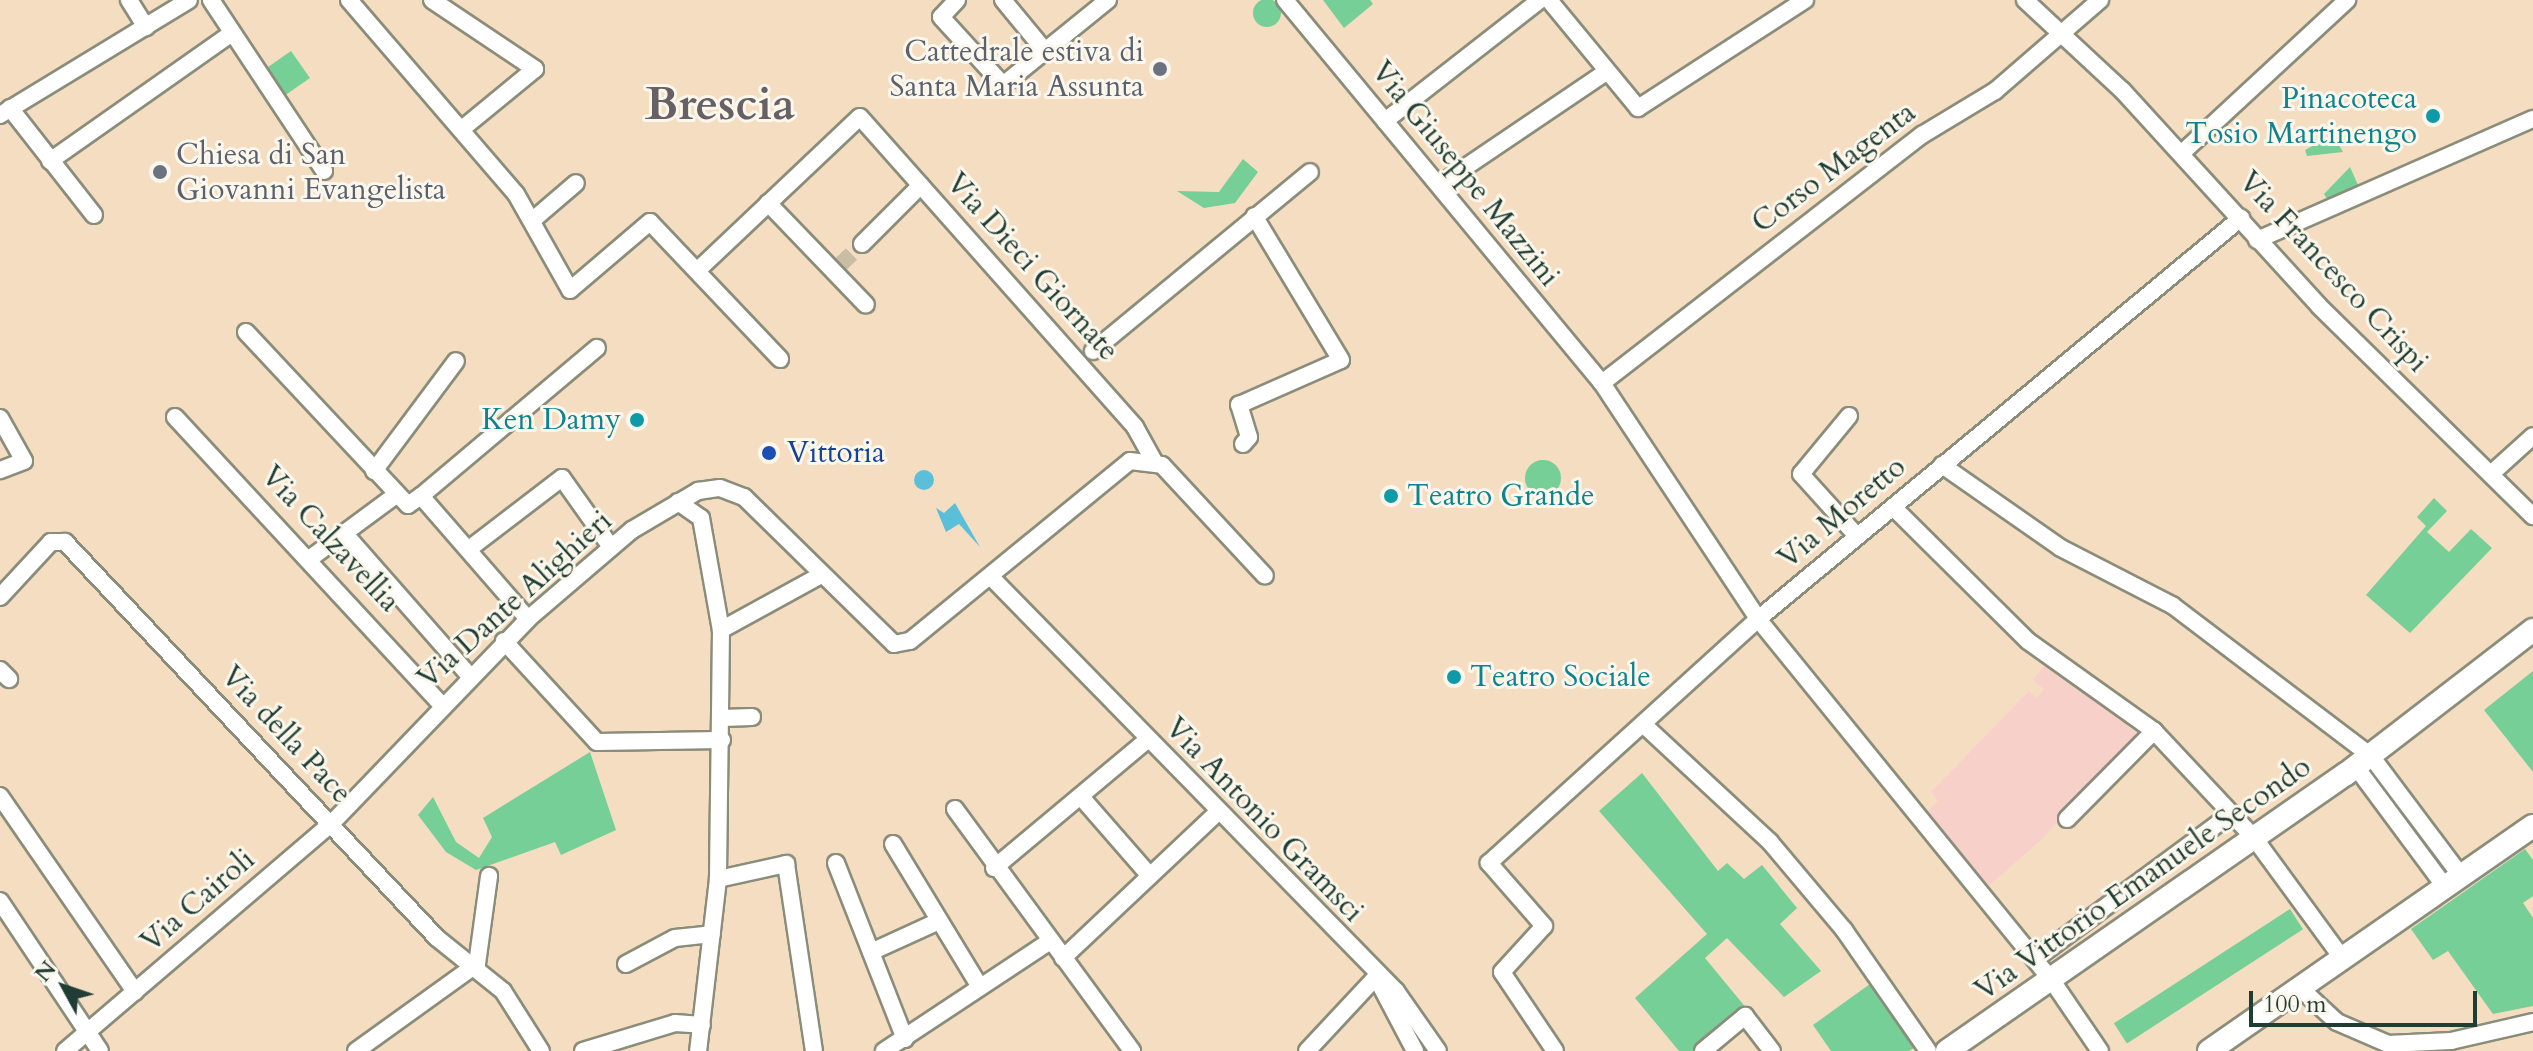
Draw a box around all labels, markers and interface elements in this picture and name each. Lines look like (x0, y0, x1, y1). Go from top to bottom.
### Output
place label: Cattedrale estiva di Santa Maria Assunta (889, 34, 1144, 104)
street label: Via Giuseppe Mazzini (1363, 54, 1567, 294)
marker: Cattedrale estiva di Santa Maria Assunta (1151, 60, 1169, 78)
district label: Brescia (645, 77, 795, 133)
place label: Pinacoteca Tosio Martinengo (2185, 81, 2417, 152)
street label: Corso Magenta (1745, 95, 1923, 241)
marker: Pinacoteca Tosio Martinengo (2424, 107, 2442, 125)
place label: Chiesa di San Giovanni Evangelista (176, 137, 446, 208)
marker: Chiesa di San Giovanni Evangelista (151, 163, 169, 181)
street label: Via Francesco Crispi (2231, 164, 2435, 380)
street label: Via Dieci Giornate (938, 166, 1126, 368)
place label: Ken Damy (481, 402, 621, 438)
marker: Ken Damy (628, 411, 646, 429)
place label: Vittoria (787, 435, 885, 471)
marker: Vittoria (758, 442, 780, 464)
street label: Via Moretto (1771, 449, 1913, 577)
street label: Via Calzavellia (253, 458, 407, 620)
place label: Teatro Grande (1407, 478, 1595, 514)
marker: Teatro Grande (1382, 487, 1400, 505)
street label: Via Dante Alighieri (410, 503, 620, 697)
street label: Via della Pace (213, 659, 359, 811)
place label: Teatro Sociale (1470, 659, 1651, 695)
marker: Teatro Sociale (1445, 668, 1463, 686)
street label: Via Antonio Gramsci (1157, 710, 1371, 930)
street label: Via Vittorio Emanuele Secondo (1968, 749, 2318, 1009)
street label: Via Cairoli (134, 842, 262, 960)
north arrow (24, 947, 104, 1027)
text: N (28, 955, 63, 989)
scale bar (2253, 975, 2481, 1025)
text: 100 m (2263, 988, 2327, 1021)

